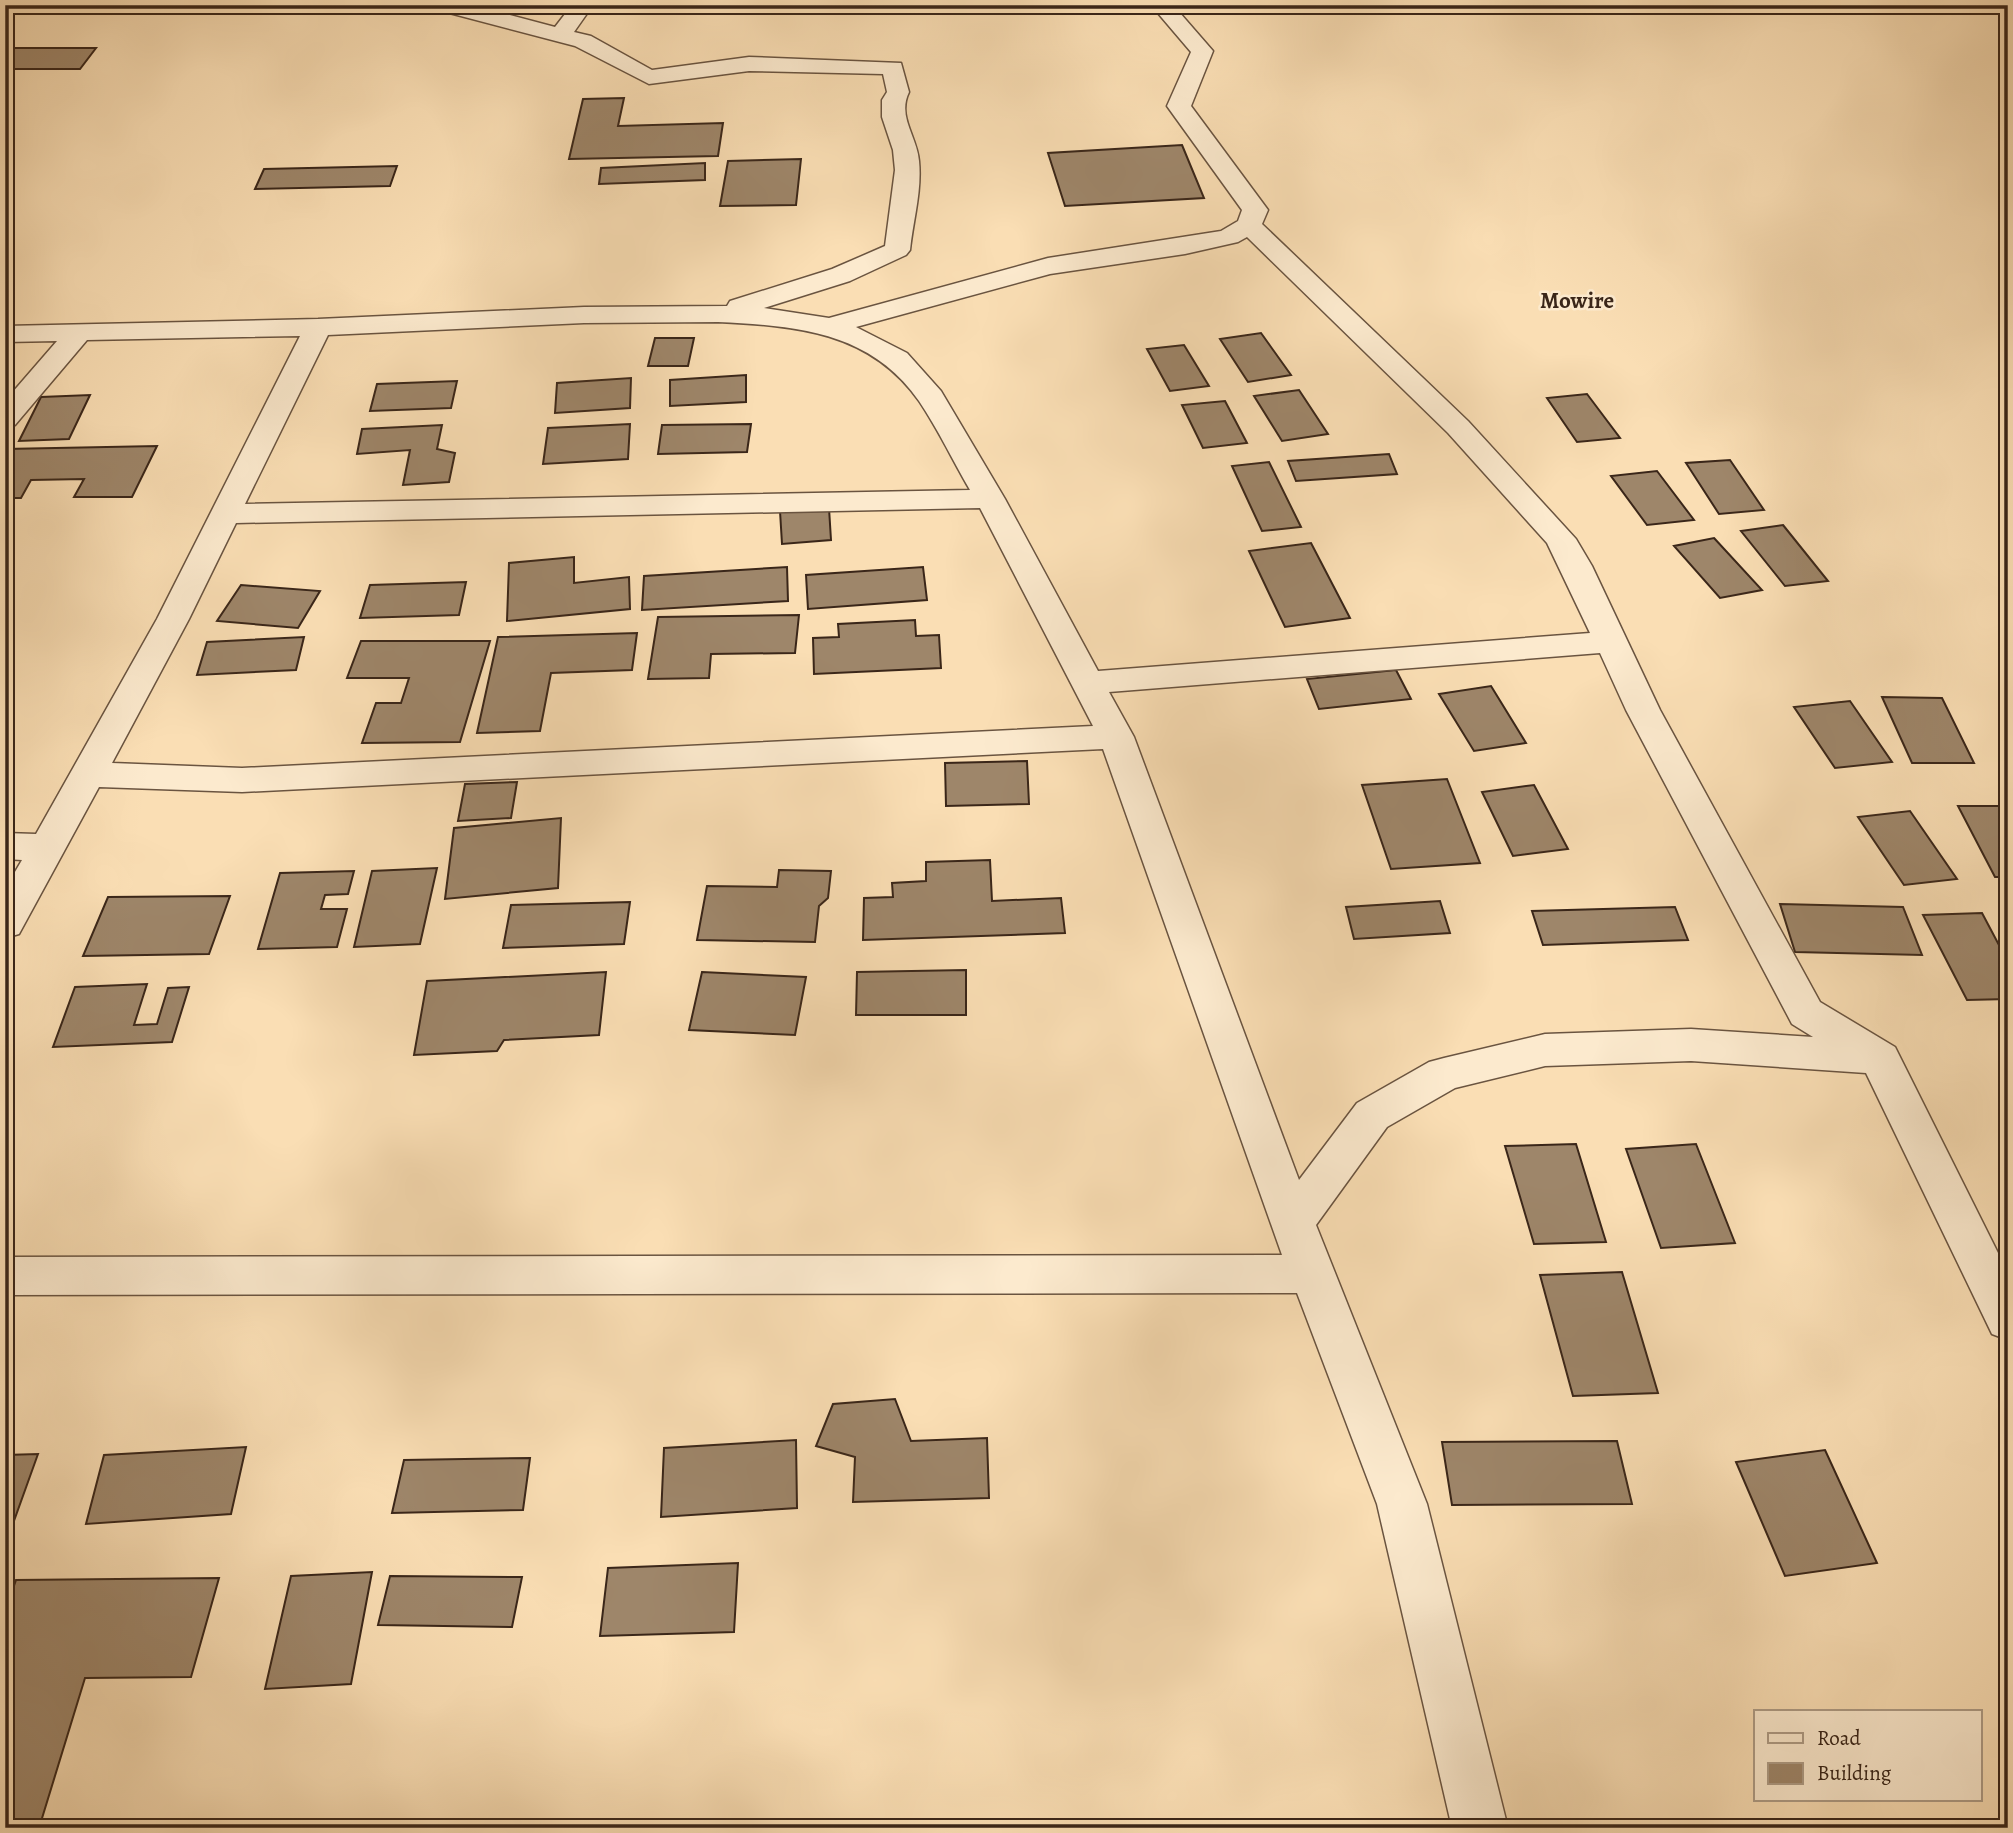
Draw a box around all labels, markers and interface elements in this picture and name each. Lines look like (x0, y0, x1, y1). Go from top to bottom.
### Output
district label: Mowire (1540, 285, 1614, 316)
legend (1754, 1710, 1982, 1801)
text: Road (1817, 1724, 1861, 1752)
text: Building (1817, 1759, 1892, 1787)

